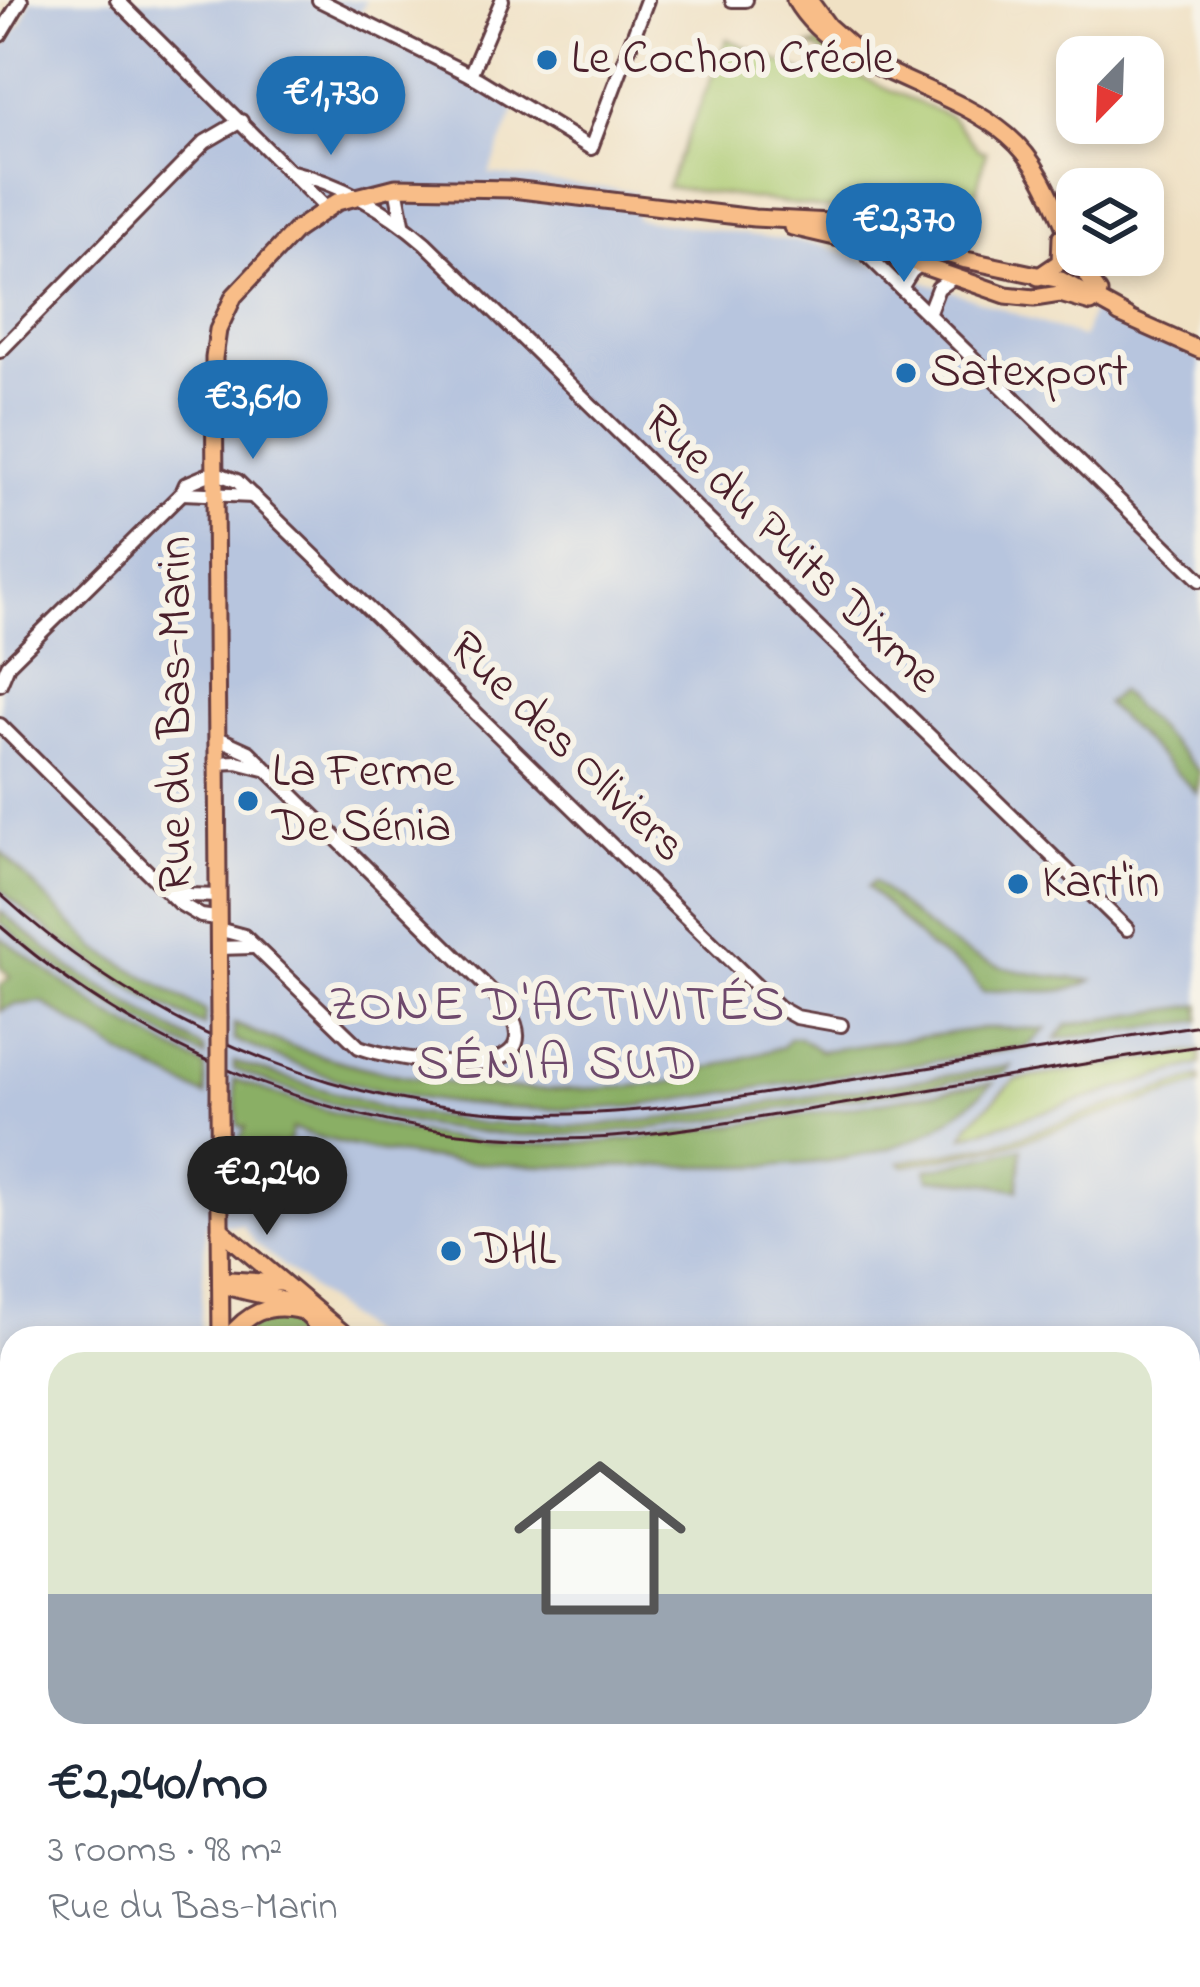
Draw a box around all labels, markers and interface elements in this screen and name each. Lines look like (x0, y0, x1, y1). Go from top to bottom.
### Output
place label: Le Cochon Créole (571, 25, 895, 95)
north arrow (1056, 36, 1164, 144)
map controls (1056, 36, 1164, 276)
marker: Le Cochon Créole (534, 47, 560, 73)
pin: €1,730 (233, 56, 429, 158)
text: €1,730 (283, 66, 379, 123)
button: layers (1056, 168, 1164, 276)
pin: €2,370 (806, 183, 1002, 285)
text: €2,370 (853, 193, 955, 250)
place label: Satexport (930, 338, 1128, 408)
pin: €3,610 (155, 360, 351, 462)
marker: Satexport (893, 360, 919, 386)
text: €3,610 (205, 370, 301, 427)
street label: Rue du Puits Dixme (626, 389, 956, 711)
street label: Rue du Bas-Marin (142, 536, 212, 892)
street label: Rue des Oliviers (431, 616, 701, 880)
place label: La Ferme De Sénia (271, 738, 454, 863)
marker: La Ferme De Sénia (235, 788, 261, 814)
place label: Kart'in (1042, 849, 1160, 919)
marker: Kart'in (1005, 871, 1031, 897)
district label: ZONE D'ACTIVITÉS SÉNIA SUD (329, 969, 787, 1103)
pin: €2,240 (169, 1136, 365, 1238)
text: €2,240 (214, 1146, 320, 1203)
place label: DHL (474, 1216, 556, 1286)
marker: DHL (438, 1238, 464, 1264)
icon: home (492, 1430, 708, 1646)
text: €2,240/mo (48, 1748, 268, 1823)
text: 3 rooms · 98 m² (48, 1823, 282, 1880)
text: Rue du Bas-Marin (48, 1880, 338, 1937)

